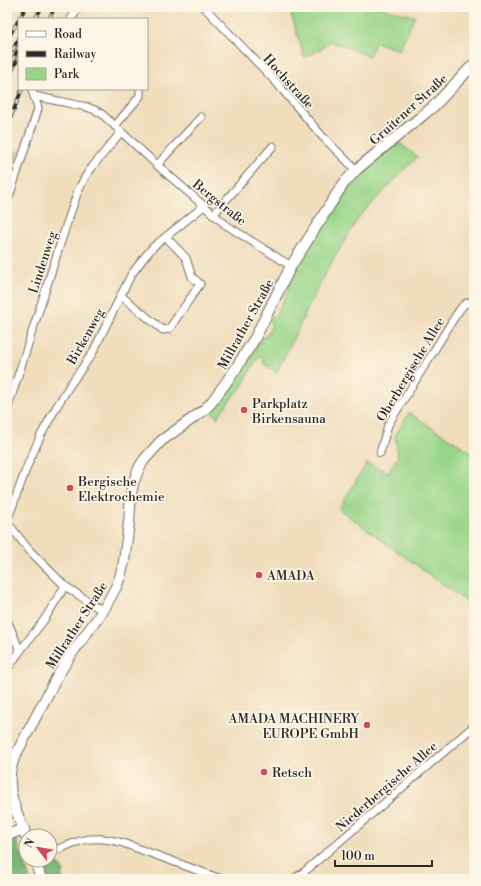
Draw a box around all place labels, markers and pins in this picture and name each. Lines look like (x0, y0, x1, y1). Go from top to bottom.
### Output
place label: Parkplatz Birkensauna (251, 396, 326, 427)
marker: Parkplatz Birkensauna (239, 405, 249, 415)
place label: Bergische Elektrochemie (77, 474, 165, 505)
marker: Bergische Elektrochemie (65, 483, 75, 493)
place label: AMADA (266, 568, 316, 584)
marker: AMADA (254, 570, 264, 580)
place label: AMADA MACHINERY EUROPE GmbH (228, 711, 360, 742)
marker: AMADA MACHINERY EUROPE GmbH (362, 720, 372, 730)
place label: Retsch (272, 765, 312, 781)
marker: Retsch (259, 767, 269, 777)

